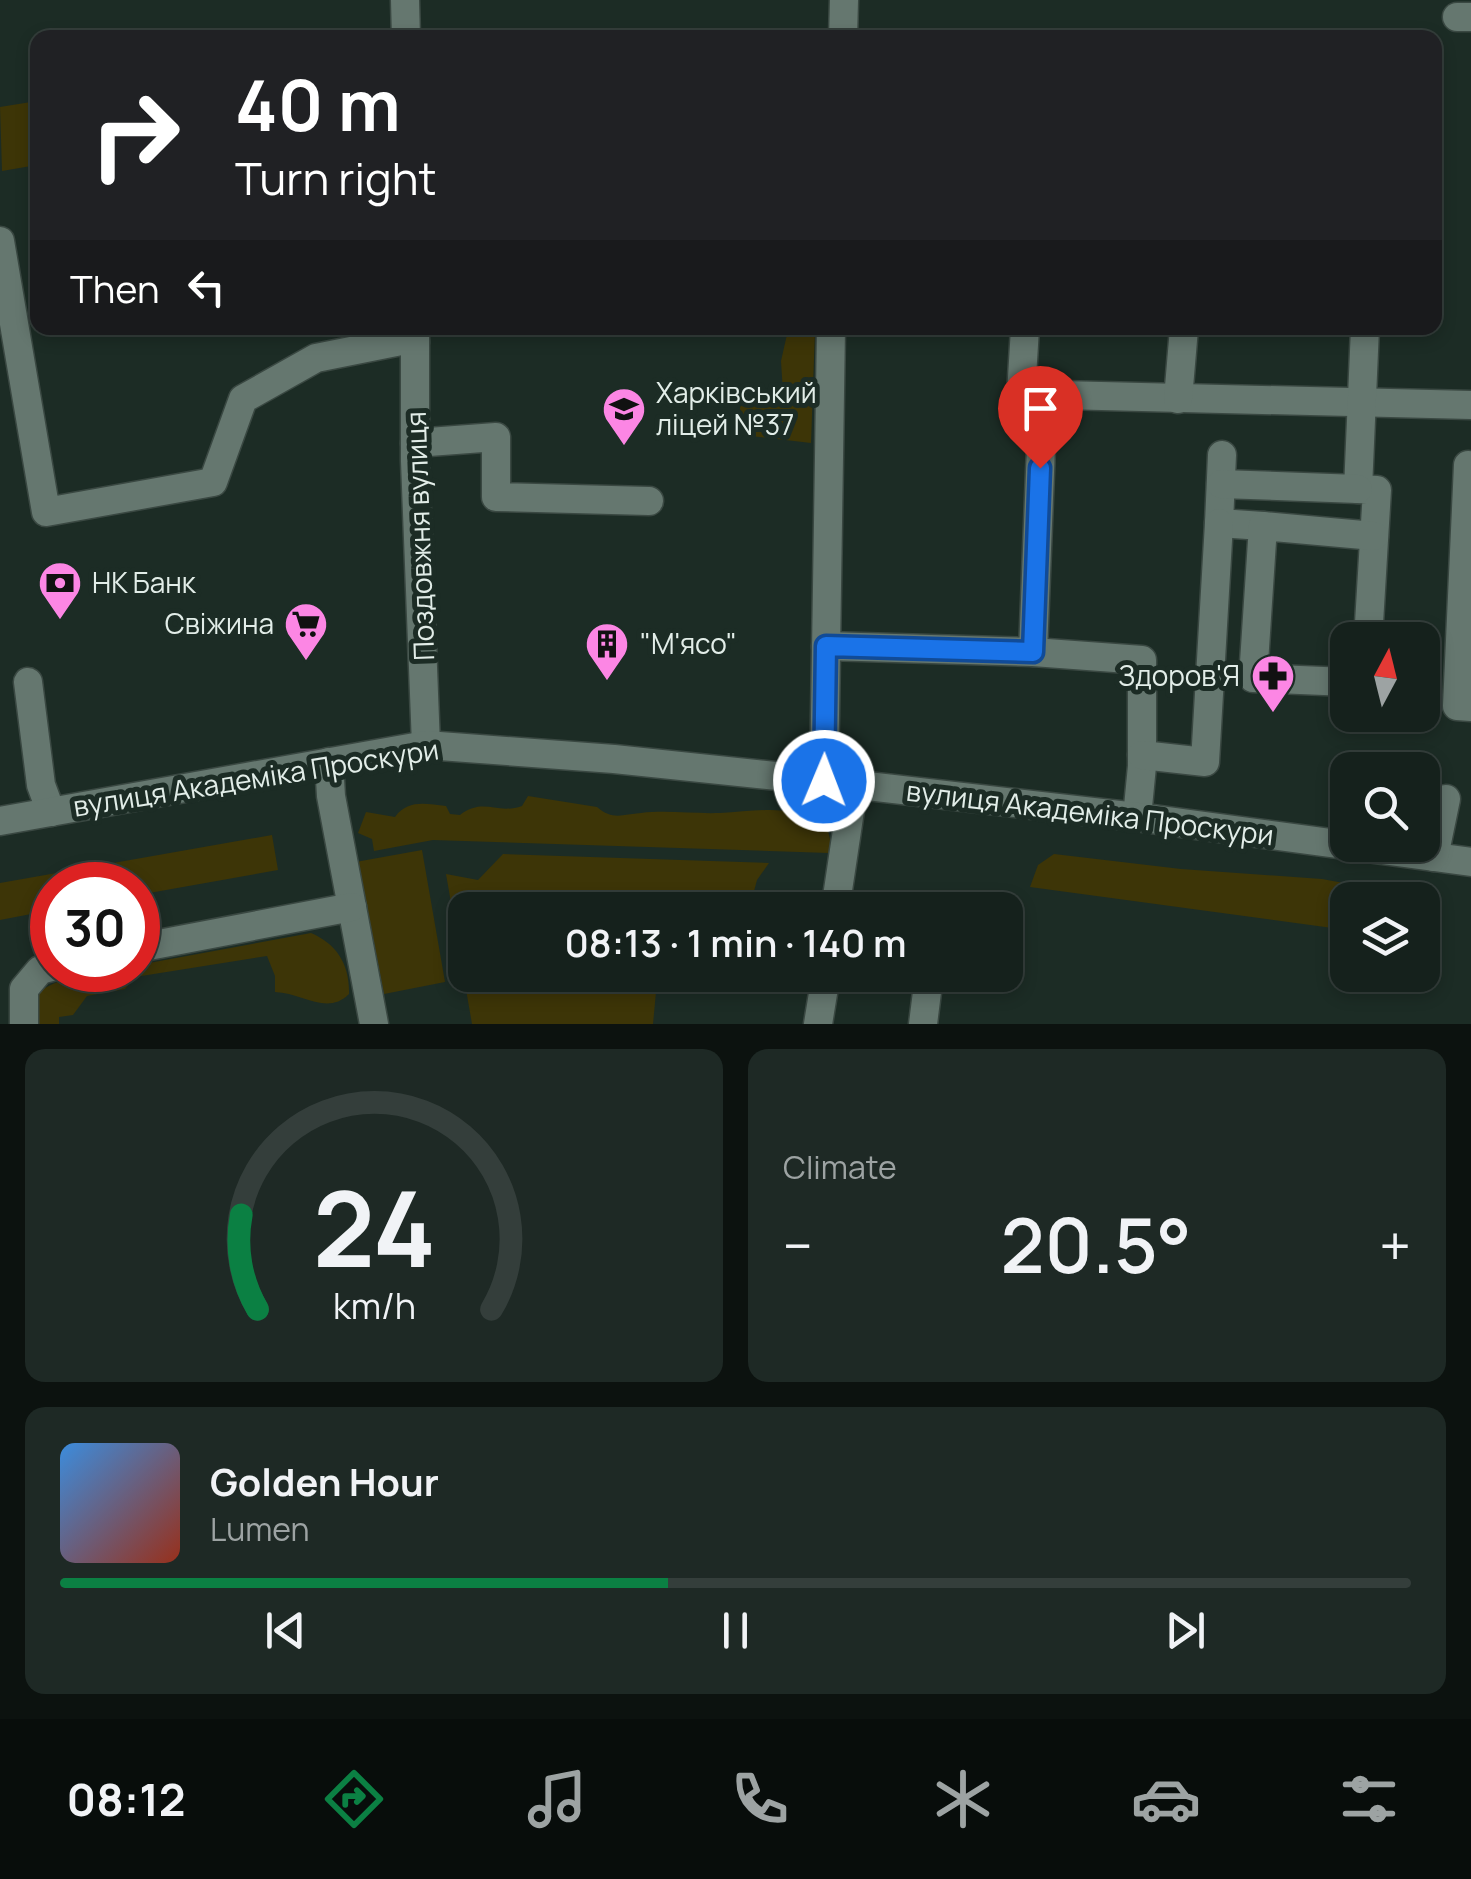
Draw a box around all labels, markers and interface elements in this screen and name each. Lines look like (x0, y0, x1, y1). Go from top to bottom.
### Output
text: 40 m (235, 56, 401, 152)
icon: right (70, 70, 200, 200)
text: Turn right (235, 147, 436, 209)
icon: left (179, 260, 234, 315)
text: Then (70, 262, 159, 314)
pin (998, 366, 1083, 469)
place label: Харківський ліцей №37 (656, 373, 817, 443)
icon: arrive (1013, 381, 1068, 436)
school or university icon: Харківський ліцей №37 (601, 386, 647, 447)
street label: Поздовжня вулиця (396, 411, 442, 661)
bank icon: НК Банк (37, 560, 83, 621)
place label: НК Банк (92, 563, 197, 601)
supermarket icon: Свіжина (283, 601, 329, 662)
place label: Свіжина (165, 604, 274, 642)
building icon: "М'ясо" (584, 621, 630, 682)
north arrow (1330, 622, 1440, 732)
map controls (1330, 622, 1440, 992)
place label: "М'ясо" (640, 624, 737, 662)
pharmacy icon: Здоров'Я (1250, 653, 1296, 714)
place label: Здоров'Я (1118, 656, 1240, 694)
street label: вулиця Академіка Проскури (70, 729, 441, 825)
position arrow (772, 729, 876, 833)
button: search (1330, 752, 1440, 862)
street label: вулиця Академіка Проскури (904, 771, 1276, 853)
speed limit sign: 30 (30, 862, 160, 992)
button: layers (1330, 882, 1440, 992)
text: 08:13 · 1 min · 140 m (564, 916, 907, 968)
text: Climate (783, 1145, 897, 1189)
text: 24 (312, 1156, 436, 1298)
text: 20.5° (1000, 1193, 1192, 1296)
text: − (783, 1207, 813, 1283)
text: + (1379, 1207, 1411, 1283)
text: km/h (332, 1281, 416, 1330)
text: Golden Hour (210, 1455, 439, 1507)
text: Lumen (210, 1507, 310, 1551)
icon: previous (258, 1603, 313, 1658)
icon: pause (708, 1603, 763, 1658)
icon: next (1158, 1603, 1213, 1658)
icon: directions (319, 1764, 389, 1834)
icon: music (522, 1764, 592, 1834)
icon: phone (725, 1764, 795, 1834)
icon: climate (928, 1764, 998, 1834)
icon: car (1131, 1764, 1201, 1834)
icon: filters (1334, 1764, 1404, 1834)
text: 08:12 (67, 1768, 186, 1830)

